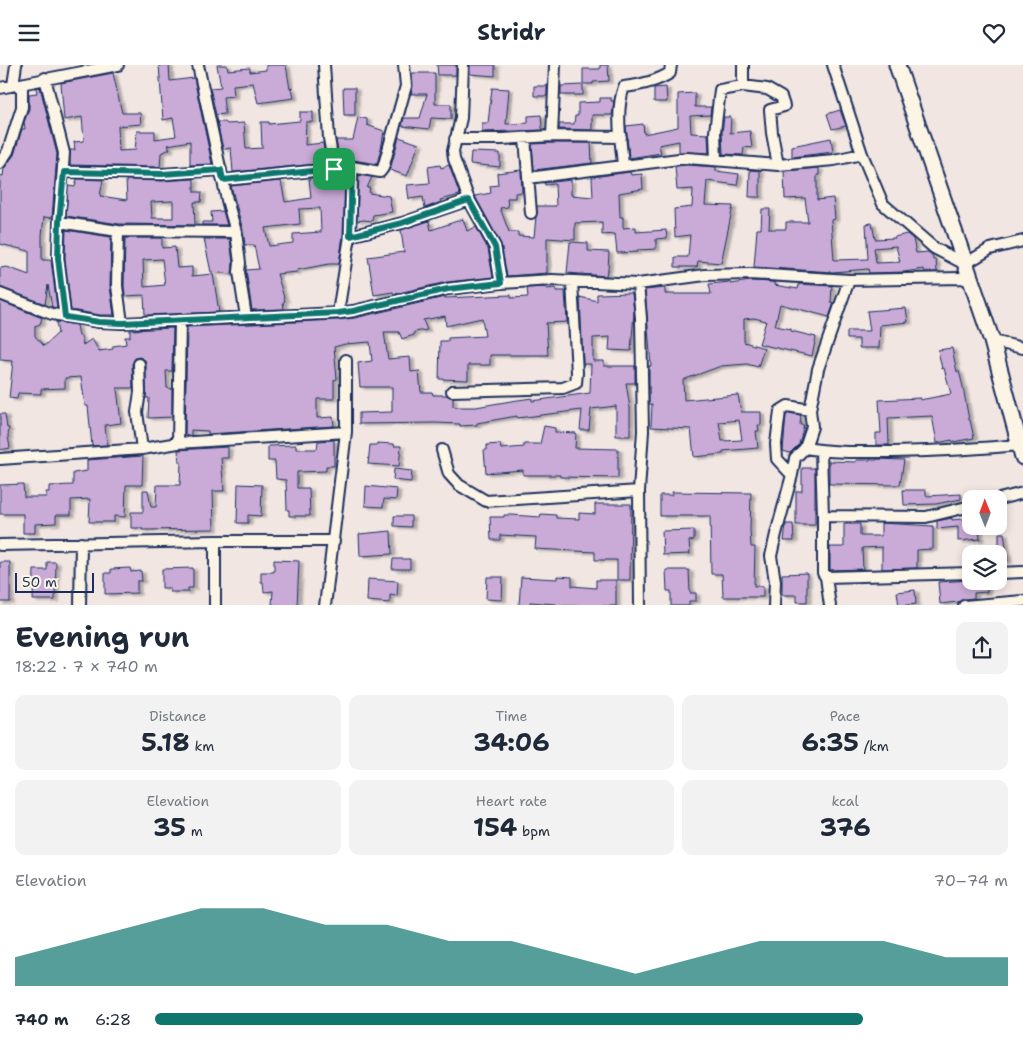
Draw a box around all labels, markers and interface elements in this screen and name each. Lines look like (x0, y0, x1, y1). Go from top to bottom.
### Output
text: Stridr (477, 18, 546, 47)
icon: menu (15, 19, 43, 47)
icon: heart (980, 19, 1008, 47)
pin (313, 148, 355, 190)
icon: arrive (320, 155, 348, 183)
north arrow (962, 490, 1008, 535)
map controls (962, 490, 1007, 590)
button: layers (962, 545, 1007, 590)
scale bar (15, 571, 94, 594)
text: 50 m (22, 573, 57, 591)
text: Evening run (15, 618, 190, 656)
button: share (956, 622, 1008, 674)
text: 18:22 · 7 × 740 m (15, 656, 158, 677)
text: Distance (149, 707, 207, 725)
text: Time (495, 707, 528, 725)
text: Pace (830, 707, 861, 725)
text: 5.18 (141, 725, 190, 759)
text: 34:06 (473, 725, 550, 759)
text: 6:35 (802, 725, 859, 759)
text: km (190, 737, 214, 755)
text: /km (859, 737, 889, 755)
text: Elevation (146, 792, 209, 810)
text: Heart rate (476, 792, 547, 810)
text: kcal (832, 792, 859, 810)
text: 35 (153, 810, 186, 844)
text: 154 (473, 810, 517, 844)
text: 376 (820, 810, 871, 844)
text: m (186, 822, 203, 840)
text: bpm (517, 822, 550, 840)
text: Elevation (15, 870, 87, 891)
text: 70–74 m (934, 870, 1008, 891)
text: 740 m (15, 1009, 68, 1030)
text: 6:28 (95, 1009, 131, 1030)

